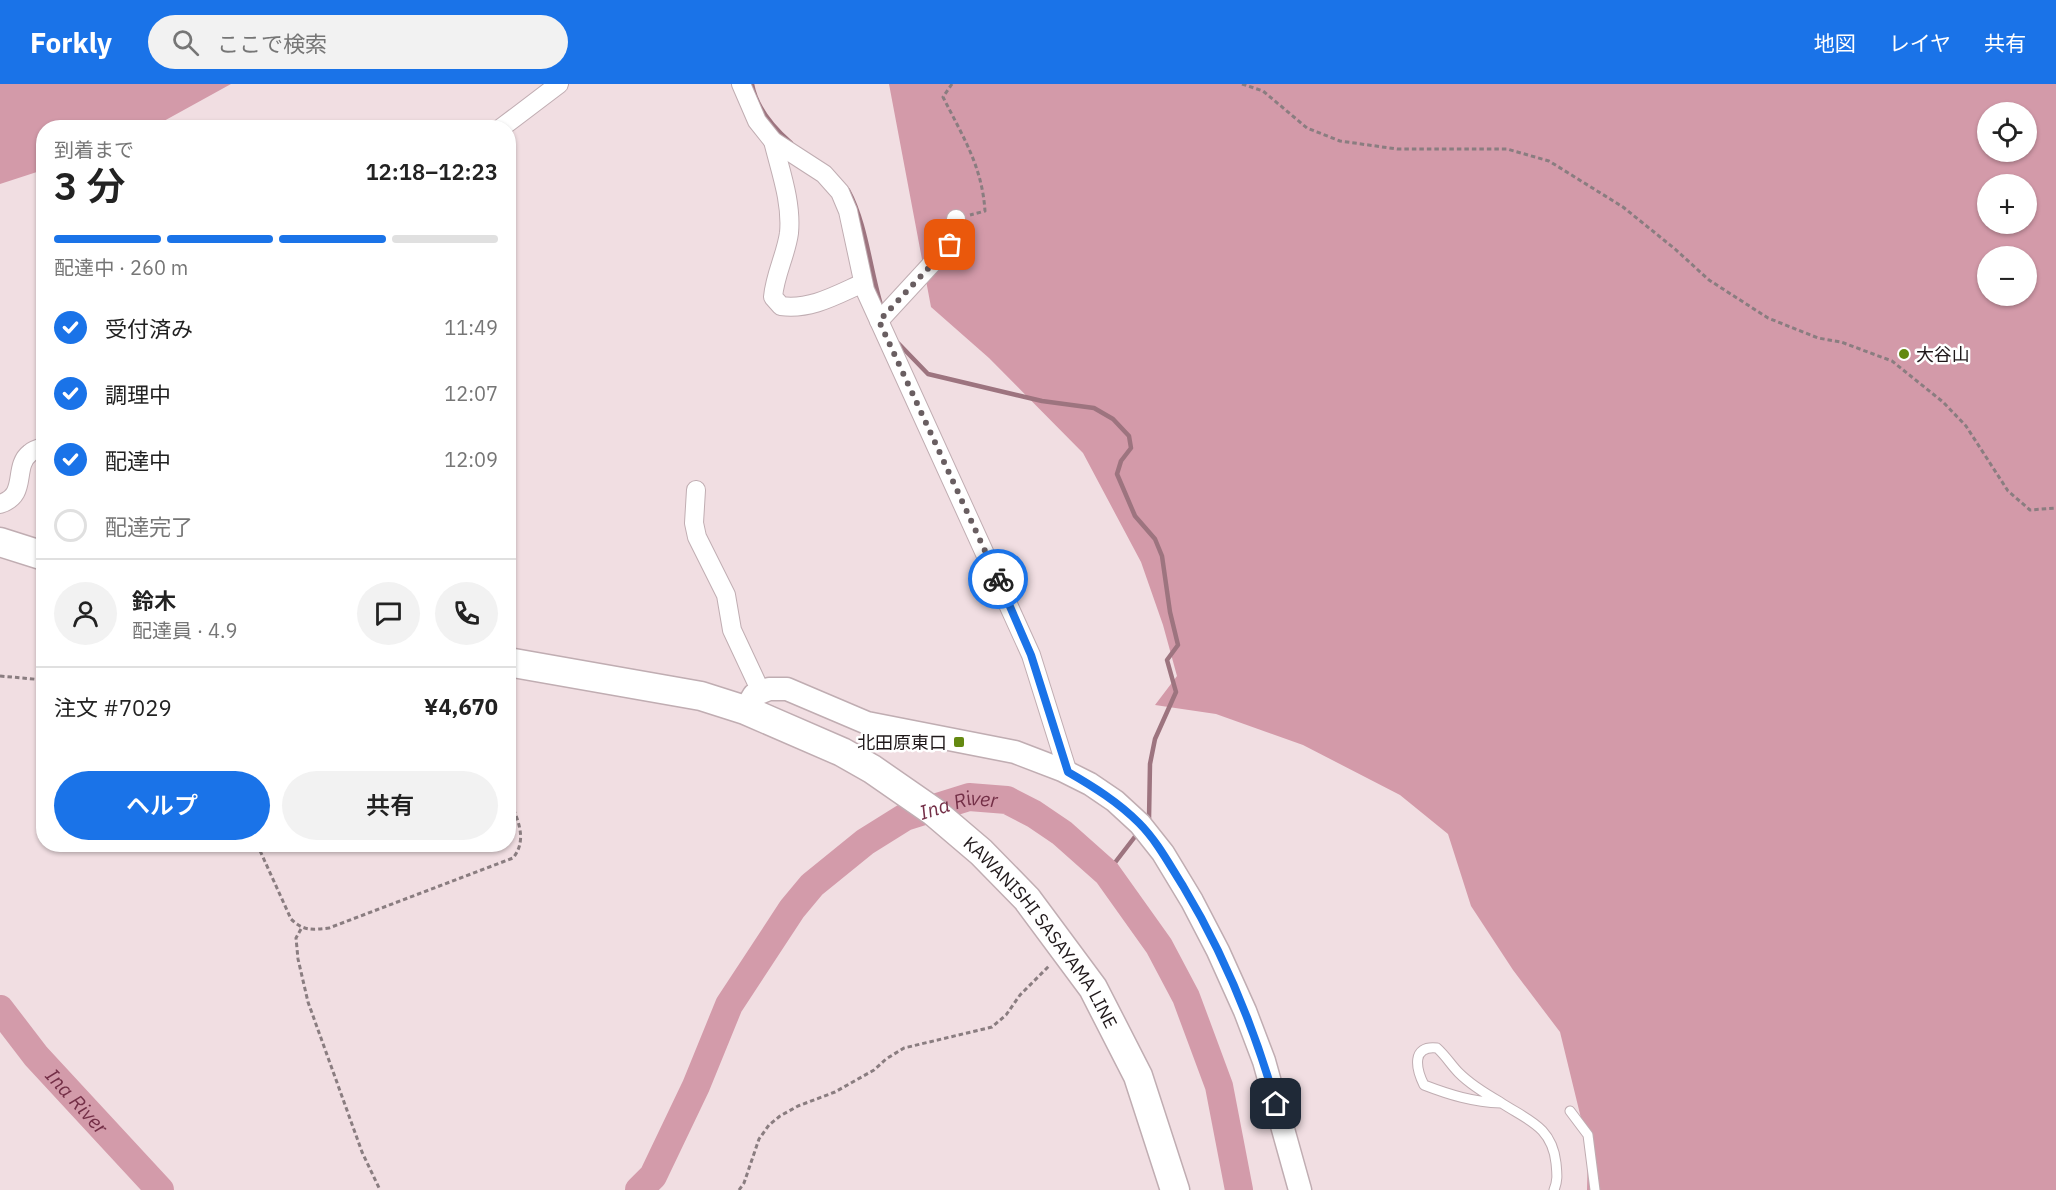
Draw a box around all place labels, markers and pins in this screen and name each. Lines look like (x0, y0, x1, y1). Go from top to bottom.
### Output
pin (924, 219, 975, 270)
place label: 大谷山 (1916, 343, 1970, 366)
marker: 大谷山 (1897, 347, 1911, 361)
place label: 北田原東口 (857, 731, 947, 754)
marker: 北田原東口 (952, 735, 966, 749)
pin (1250, 1078, 1301, 1129)

